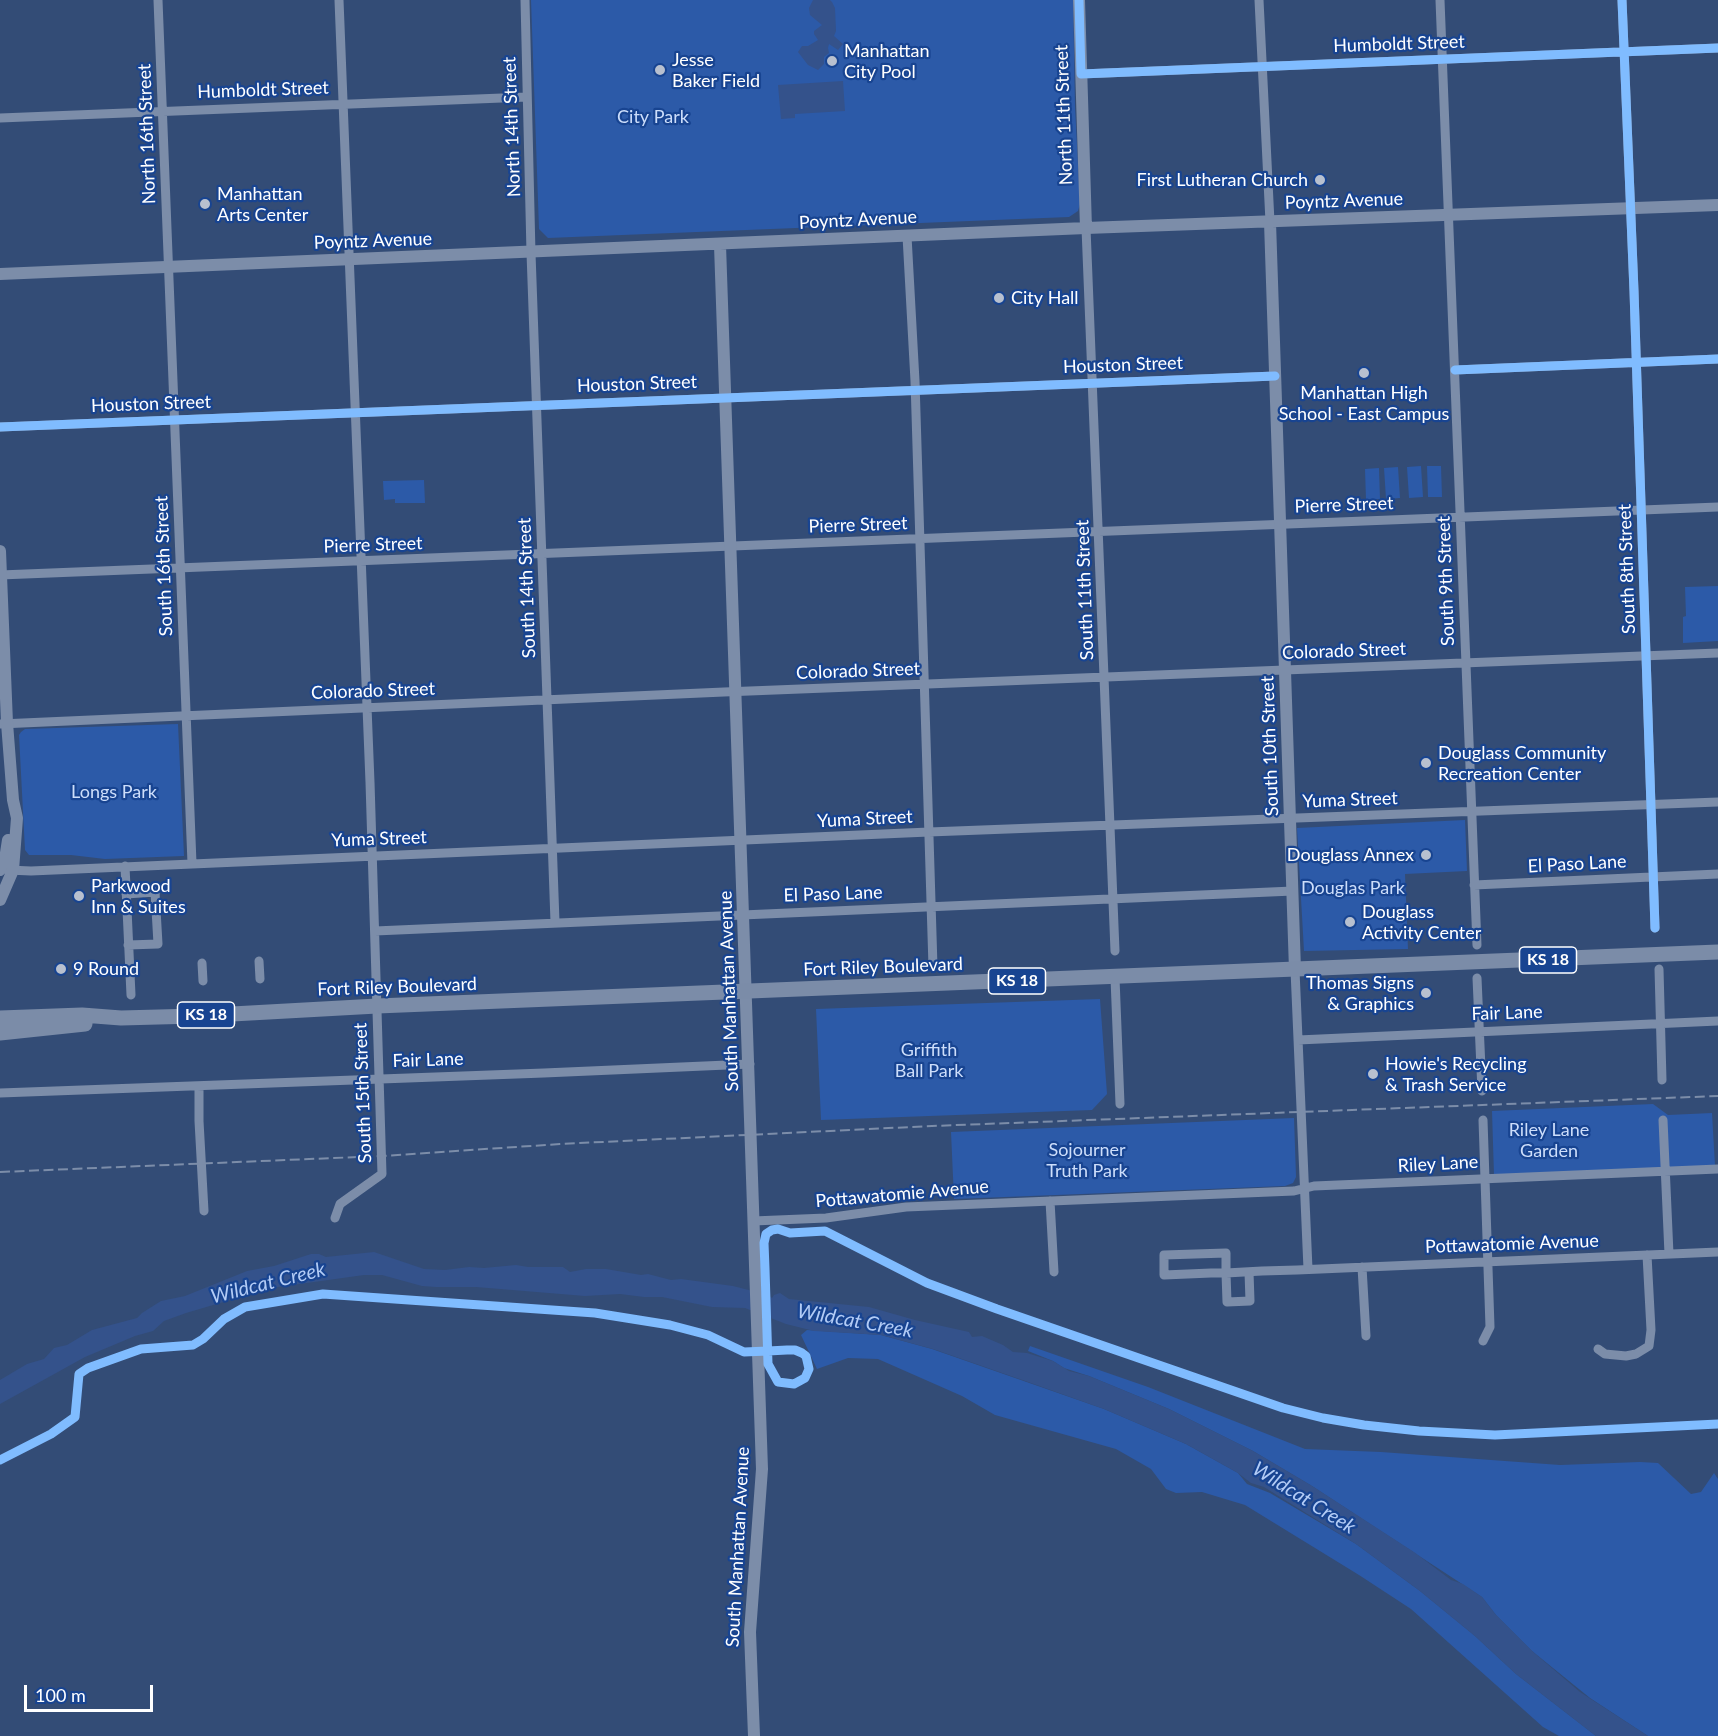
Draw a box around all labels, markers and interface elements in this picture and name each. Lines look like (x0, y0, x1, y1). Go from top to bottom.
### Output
street label: Humboldt Street (1333, 31, 1465, 57)
place label: Manhattan City Pool (844, 40, 930, 82)
street label: North 11th Street (1051, 44, 1077, 186)
place label: Jesse Baker Field (672, 49, 760, 92)
marker: Manhattan City Pool (825, 54, 839, 68)
street label: North 14th Street (499, 56, 525, 198)
street label: North 16th Street (134, 63, 160, 205)
marker: Jesse Baker Field (653, 63, 667, 77)
street label: Humboldt Street (197, 77, 329, 103)
park label: City Park (617, 106, 689, 128)
place label: First Lutheran Church (1136, 169, 1308, 191)
marker: First Lutheran Church (1313, 173, 1327, 187)
place label: Manhattan Arts Center (217, 183, 308, 226)
street label: Poyntz Avenue (1285, 188, 1403, 214)
marker: Manhattan Arts Center (198, 197, 212, 211)
street label: Poyntz Avenue (798, 206, 918, 234)
street label: Poyntz Avenue (314, 228, 432, 254)
place label: City Hall (1011, 287, 1079, 309)
marker: City Hall (992, 291, 1006, 305)
street label: Houston Street (1063, 352, 1183, 378)
marker: Manhattan High School - East Campus (1357, 366, 1371, 380)
street label: Houston Street (577, 371, 697, 397)
place label: Manhattan High School - East Campus (1279, 382, 1449, 424)
street label: Houston Street (91, 391, 211, 417)
street label: Pierre Street (1294, 492, 1394, 518)
street label: South 16th Street (151, 495, 177, 637)
street label: South 8th Street (1614, 504, 1640, 634)
street label: Pierre Street (808, 512, 908, 538)
street label: South 9th Street (1433, 516, 1459, 646)
street label: South 14th Street (514, 517, 540, 659)
street label: South 11th Street (1072, 519, 1098, 661)
street label: Pierre Street (323, 532, 423, 558)
street label: Colorado Street (1282, 638, 1406, 664)
street label: Colorado Street (796, 658, 920, 684)
street label: South 10th Street (1257, 675, 1283, 817)
street label: Colorado Street (311, 678, 435, 704)
place label: Douglass Community Recreation Center (1438, 742, 1606, 784)
marker: Douglass Community Recreation Center (1419, 756, 1433, 770)
park label: Longs Park (71, 781, 157, 803)
street label: Yuma Street (1302, 788, 1398, 812)
street label: Yuma Street (817, 806, 913, 832)
street label: Yuma Street (331, 827, 427, 851)
place label: Douglass Annex (1287, 844, 1414, 866)
marker: Douglass Annex (1419, 848, 1433, 862)
street label: El Paso Lane (1527, 851, 1627, 877)
place label: Parkwood Inn & Suites (91, 875, 186, 918)
park label: Douglas Park (1301, 877, 1405, 899)
street label: El Paso Lane (783, 881, 883, 907)
marker: Parkwood Inn & Suites (72, 889, 86, 903)
street label: South Manhattan Avenue (715, 890, 743, 1092)
place label: Douglass Activity Center (1362, 901, 1481, 944)
marker: Douglass Activity Center (1343, 915, 1357, 929)
road number: KS 18 (1520, 947, 1576, 973)
street label: Fort Riley Boulevard (803, 953, 963, 981)
place label: 9 Round (73, 958, 139, 980)
marker: 9 Round (54, 962, 68, 976)
road number: KS 18 (988, 968, 1046, 994)
place label: Thomas Signs & Graphics (1306, 972, 1414, 1014)
street label: Fort Riley Boulevard (317, 973, 477, 1001)
marker: Thomas Signs & Graphics (1419, 986, 1433, 1000)
street label: Fair Lane (1471, 1001, 1543, 1025)
road number: KS 18 (178, 1002, 234, 1028)
street label: South 15th Street (350, 1022, 376, 1164)
park label: Griffith Ball Park (895, 1039, 963, 1082)
street label: Fair Lane (392, 1048, 464, 1072)
place label: Howie's Recycling & Trash Service (1385, 1053, 1526, 1096)
marker: Howie's Recycling & Trash Service (1366, 1067, 1380, 1081)
park label: Riley Lane Garden (1509, 1119, 1589, 1162)
park label: Sojourner Truth Park (1046, 1139, 1128, 1182)
street label: Riley Lane (1397, 1151, 1479, 1177)
street label: Pottawatomie Avenue (814, 1176, 990, 1212)
street label: Pottawatomie Avenue (1425, 1230, 1599, 1258)
water label: Wildcat Creek (208, 1257, 328, 1309)
water label: Wildcat Creek (795, 1299, 915, 1343)
street label: South Manhattan Avenue (722, 1446, 754, 1648)
water label: Wildcat Creek (1248, 1457, 1360, 1539)
scale bar (27, 1673, 156, 1711)
text: 100 m (35, 1684, 86, 1706)

